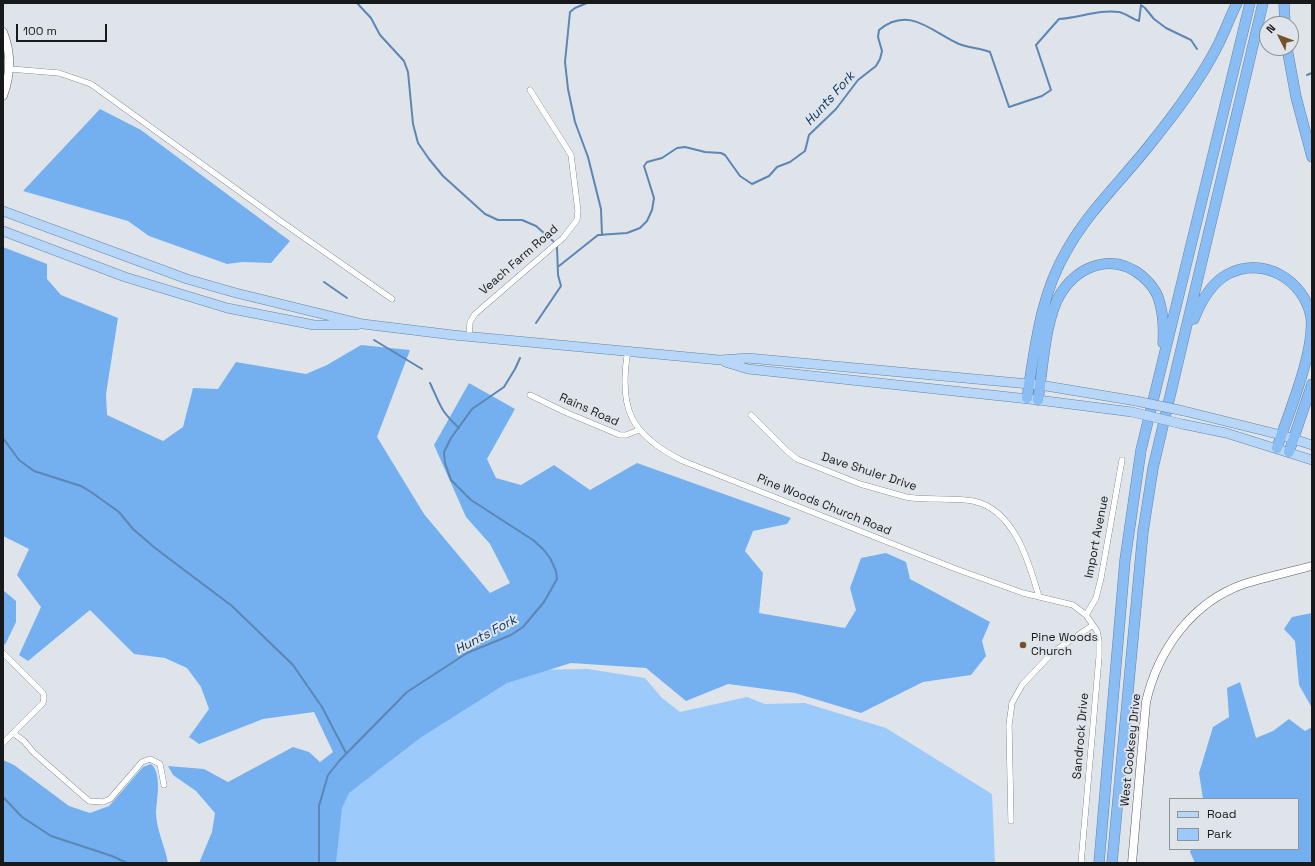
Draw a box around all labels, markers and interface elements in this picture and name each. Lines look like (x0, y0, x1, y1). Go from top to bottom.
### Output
scale bar (18, 16, 109, 42)
north arrow (1259, 16, 1299, 56)
text: N (1263, 21, 1278, 36)
text: 100 m (23, 23, 57, 39)
water label: Hunts Fork (802, 69, 858, 129)
street label: Veach Farm Road (477, 222, 561, 298)
street label: Rains Road (557, 390, 621, 430)
street label: Dave Shuler Drive (820, 450, 918, 494)
street label: Pine Woods Church Road (755, 471, 893, 539)
street label: Import Avenue (1082, 494, 1112, 580)
water label: Hunts Fork (453, 612, 519, 658)
place label: Pine Woods Church (1031, 631, 1098, 659)
marker: Pine Woods Church (1018, 640, 1028, 650)
street label: Sandrock Drive (1070, 692, 1092, 780)
street label: West Cooksey Drive (1118, 693, 1144, 807)
legend (1169, 798, 1299, 850)
text: Road (1207, 806, 1236, 822)
text: Park (1207, 826, 1232, 842)

